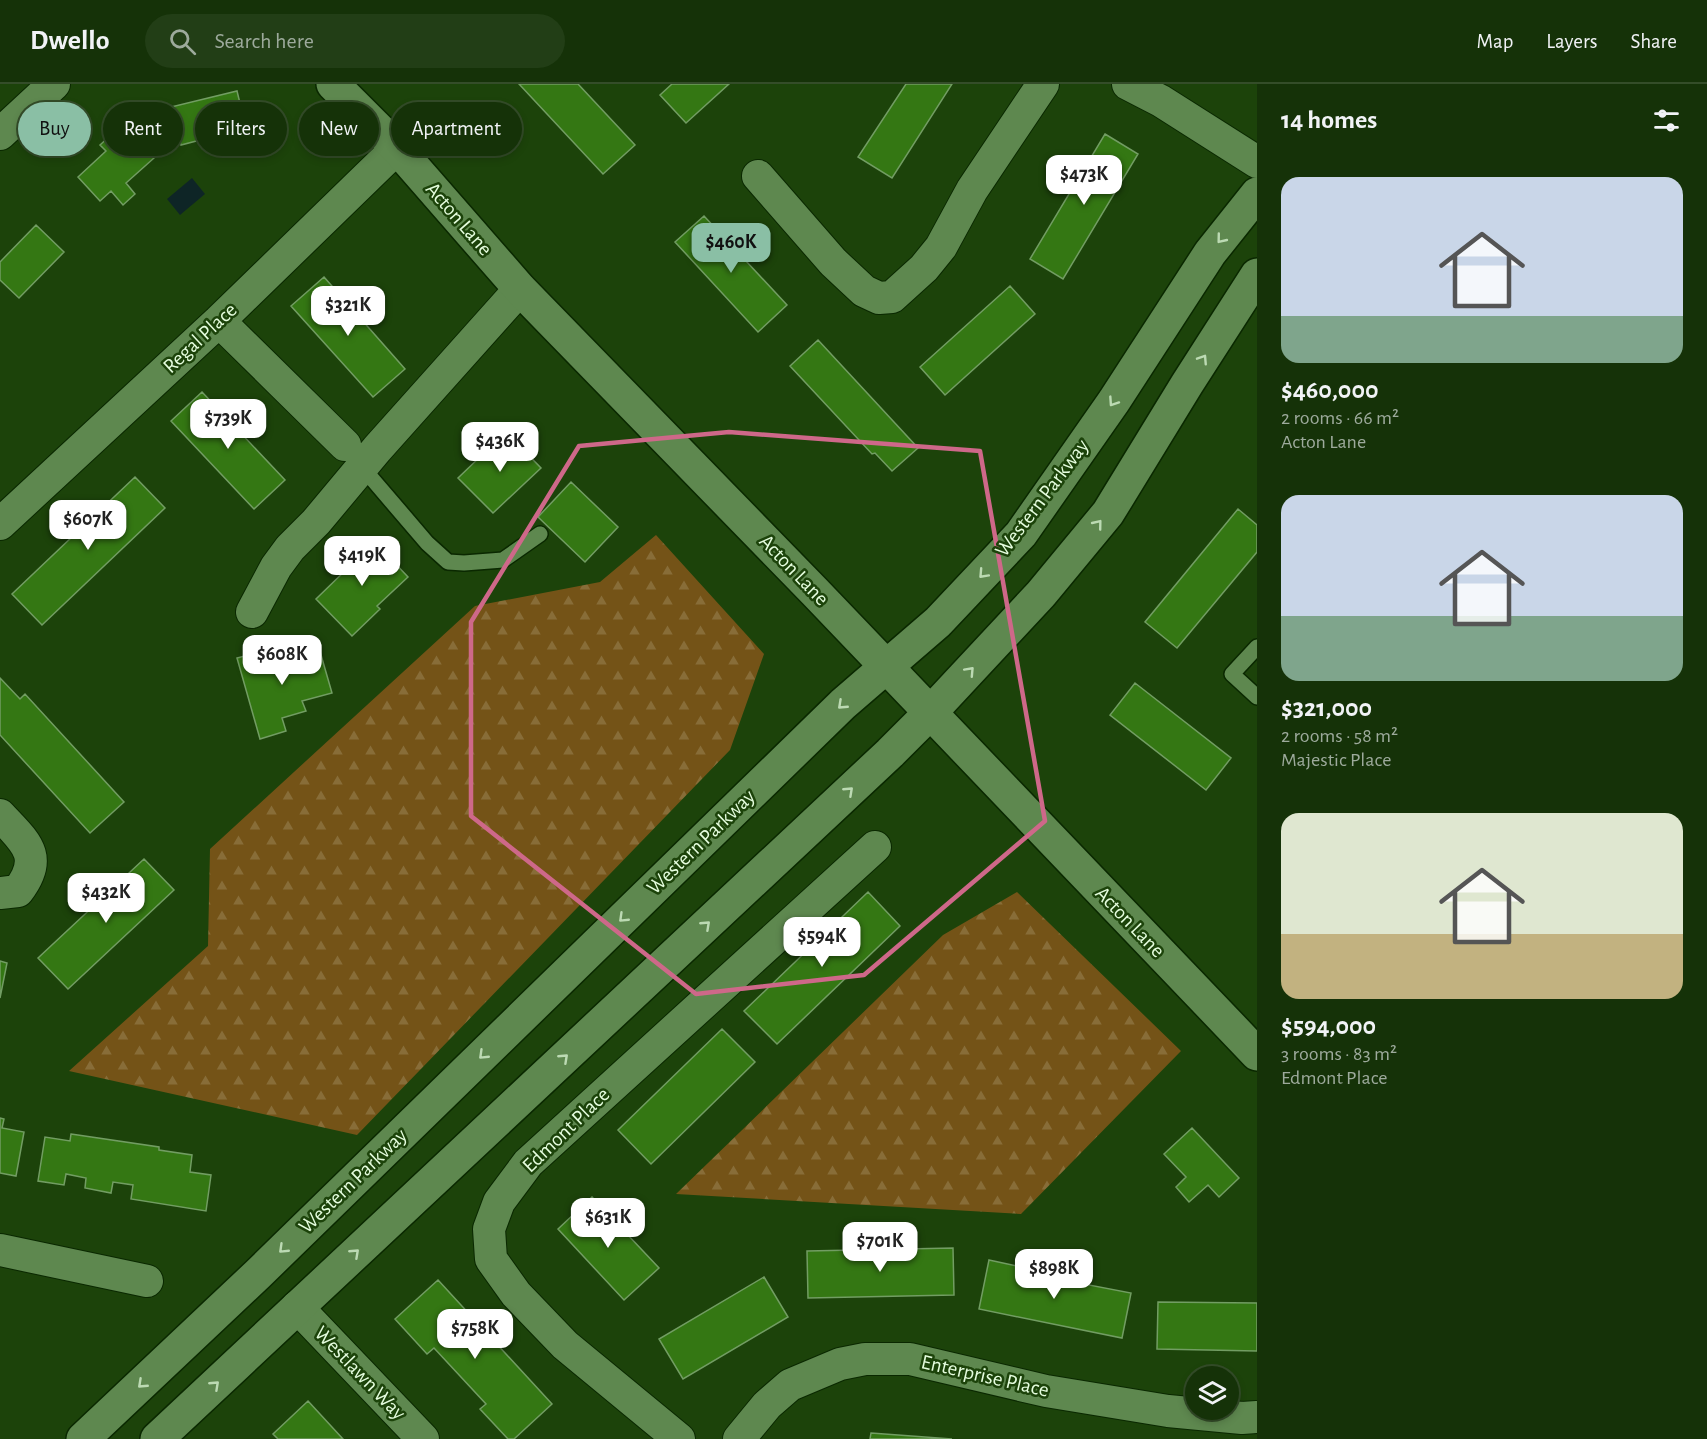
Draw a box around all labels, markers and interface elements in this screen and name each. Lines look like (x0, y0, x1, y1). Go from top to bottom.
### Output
search box (145, 14, 565, 68)
icon: search (166, 25, 199, 58)
text: Dwello (30, 27, 109, 55)
text: Search here (214, 30, 314, 52)
text: Map (1477, 31, 1513, 52)
text: Layers (1546, 31, 1597, 52)
text: Share (1630, 31, 1677, 52)
chip: Buy (18, 102, 91, 156)
chip: Rent (103, 102, 183, 156)
chip: Filters (195, 102, 287, 156)
chip: New (299, 102, 379, 156)
chip: Apartment (391, 102, 522, 156)
icon: filters (1650, 104, 1683, 137)
text: 14 homes (1281, 107, 1377, 133)
pin: $473K (1042, 155, 1126, 206)
text: $473K (1060, 164, 1108, 184)
street label: Acton Lane (422, 178, 496, 260)
icon: home (1428, 216, 1536, 324)
pin: $460K (689, 223, 773, 274)
text: $460K (706, 232, 756, 252)
one-way arrow (1217, 233, 1228, 244)
pin: $321K (306, 286, 390, 337)
text: $321K (325, 295, 371, 315)
street label: Regal Place (159, 299, 241, 377)
one-way arrow (1195, 355, 1206, 366)
text: $460,000 (1281, 377, 1378, 403)
one-way arrow (1109, 395, 1120, 406)
pin: $739K (186, 399, 270, 450)
text: $739K (204, 408, 252, 428)
text: 2 rooms · 66 m² (1281, 408, 1399, 428)
pin: $436K (458, 422, 542, 473)
text: $436K (475, 431, 525, 451)
text: Acton Lane (1281, 432, 1366, 452)
street label: Western Parkway (991, 435, 1093, 561)
pin: $607K (46, 500, 130, 551)
text: $607K (63, 509, 113, 529)
one-way arrow (1091, 520, 1102, 531)
street label: Acton Lane (755, 531, 833, 609)
icon: home (1428, 534, 1536, 642)
pin: $419K (320, 536, 404, 587)
text: $419K (338, 545, 386, 565)
one-way arrow (979, 567, 990, 578)
pin: $608K (240, 635, 324, 686)
text: $608K (257, 644, 307, 664)
one-way arrow (963, 667, 974, 677)
text: $321,000 (1281, 695, 1372, 721)
one-way arrow (838, 698, 848, 709)
text: 2 rooms · 58 m² (1281, 726, 1398, 746)
text: Majestic Place (1281, 750, 1391, 770)
street label: Western Parkway (643, 785, 759, 898)
one-way arrow (841, 788, 852, 799)
icon: home (1428, 852, 1536, 960)
pin: $432K (64, 873, 148, 924)
text: $432K (82, 882, 130, 902)
street label: Acton Lane (1091, 883, 1169, 961)
one-way arrow (619, 911, 630, 922)
pin: $594K (780, 917, 864, 968)
one-way arrow (699, 921, 710, 932)
text: $594K (797, 926, 847, 946)
text: $594,000 (1281, 1013, 1376, 1039)
text: 3 rooms · 83 m² (1281, 1044, 1397, 1064)
one-way arrow (480, 1047, 491, 1058)
one-way arrow (556, 1054, 567, 1065)
text: Edmont Place (1281, 1068, 1388, 1088)
street label: Edmont Place (518, 1084, 614, 1176)
street label: Western Parkway (295, 1124, 411, 1237)
pin: $631K (566, 1198, 650, 1249)
text: $631K (585, 1207, 631, 1227)
pin: $701K (838, 1222, 922, 1273)
text: $701K (857, 1231, 903, 1251)
one-way arrow (280, 1242, 291, 1253)
one-way arrow (348, 1249, 359, 1260)
pin: $898K (1012, 1249, 1096, 1300)
text: $898K (1029, 1258, 1079, 1278)
pin: $758K (433, 1309, 517, 1360)
text: $758K (451, 1318, 499, 1338)
street label: Westlawn Way (310, 1322, 410, 1424)
street label: Enterprise Place (919, 1351, 1051, 1401)
map controls (1185, 1366, 1239, 1420)
button: layers (1185, 1366, 1239, 1420)
one-way arrow (138, 1376, 149, 1387)
one-way arrow (208, 1381, 219, 1392)

